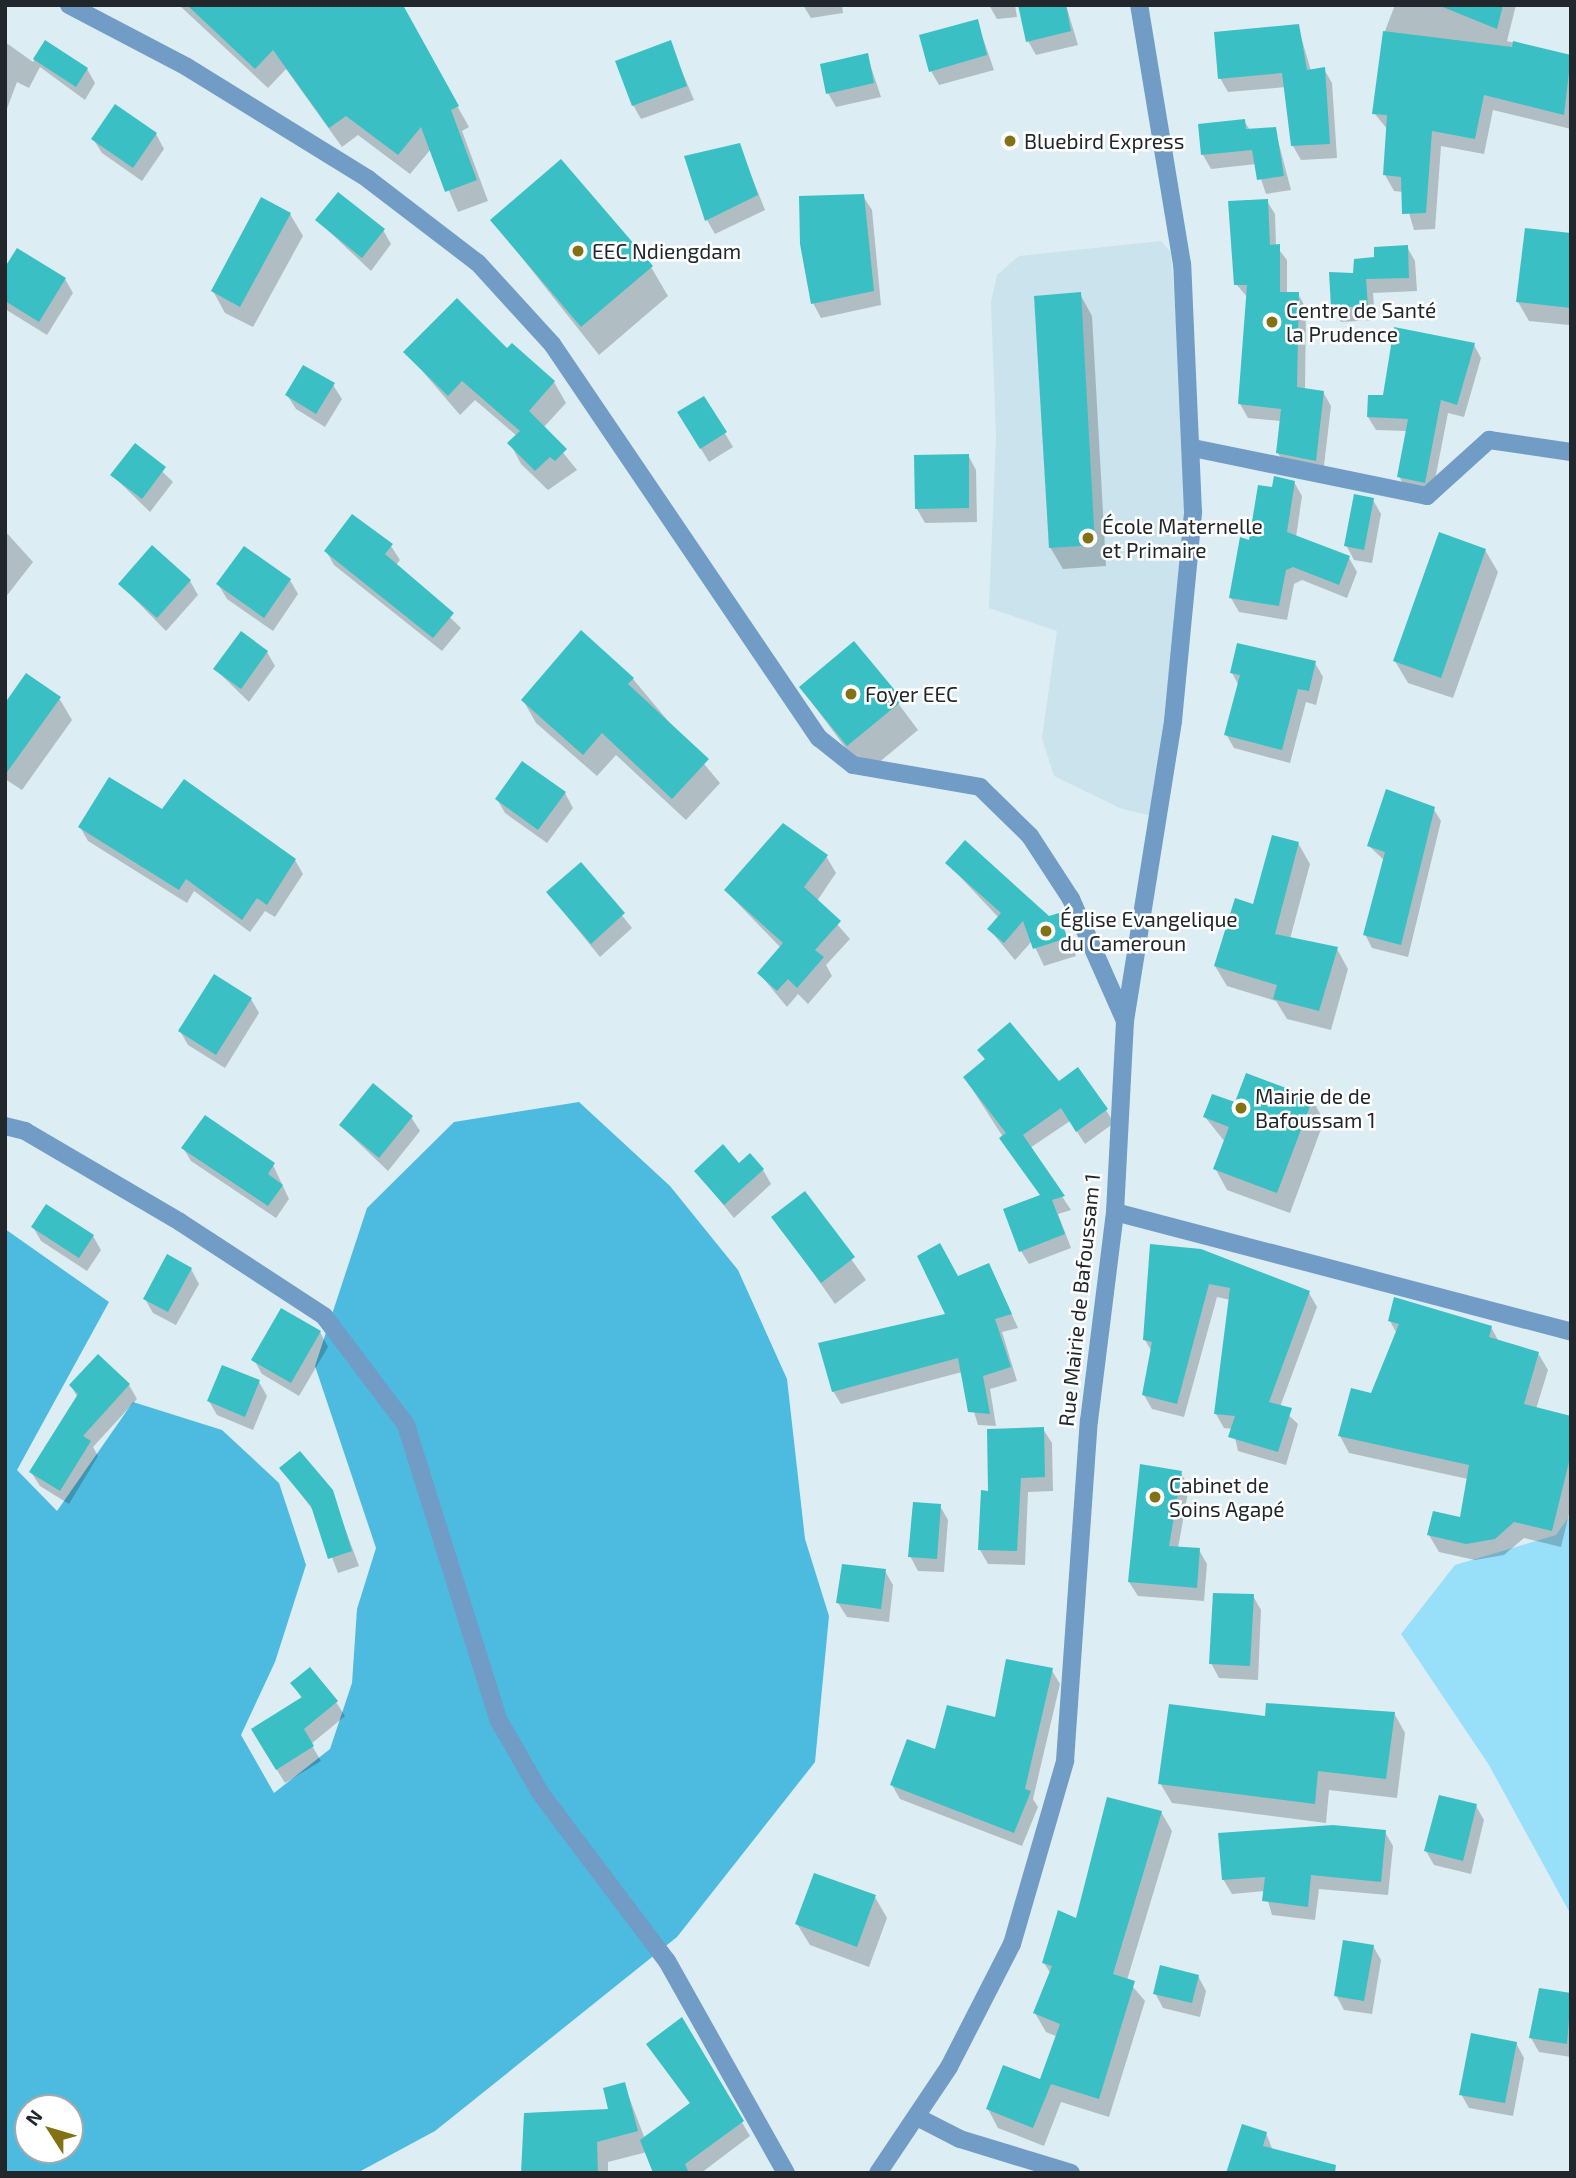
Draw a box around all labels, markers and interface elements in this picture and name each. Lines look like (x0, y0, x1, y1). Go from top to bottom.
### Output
place label: Bluebird Express (1024, 128, 1184, 154)
marker: Bluebird Express (1002, 133, 1018, 149)
place label: EEC Ndiengdam (592, 238, 741, 264)
marker: EEC Ndiengdam (570, 243, 586, 259)
place label: Centre de Santé la Prudence (1286, 297, 1436, 347)
marker: Centre de Santé la Prudence (1264, 314, 1280, 330)
place label: École Maternelle et Primaire (1102, 513, 1263, 563)
marker: École Maternelle et Primaire (1080, 530, 1096, 546)
place label: Foyer EEC (865, 681, 959, 707)
marker: Foyer EEC (843, 686, 859, 702)
place label: Église Evangelique du Cameroun (1060, 906, 1238, 956)
marker: Église Evangelique du Cameroun (1038, 923, 1054, 939)
place label: Mairie de de Bafoussam 1 (1255, 1083, 1376, 1133)
marker: Mairie de de Bafoussam 1 (1233, 1100, 1249, 1116)
street label: Rue Mairie de Bafoussam 1 (1053, 1172, 1105, 1428)
place label: Cabinet de Soins Agapé (1169, 1472, 1285, 1522)
marker: Cabinet de Soins Agapé (1147, 1489, 1163, 1505)
north arrow (14, 2094, 84, 2164)
text: N (20, 2105, 47, 2130)

